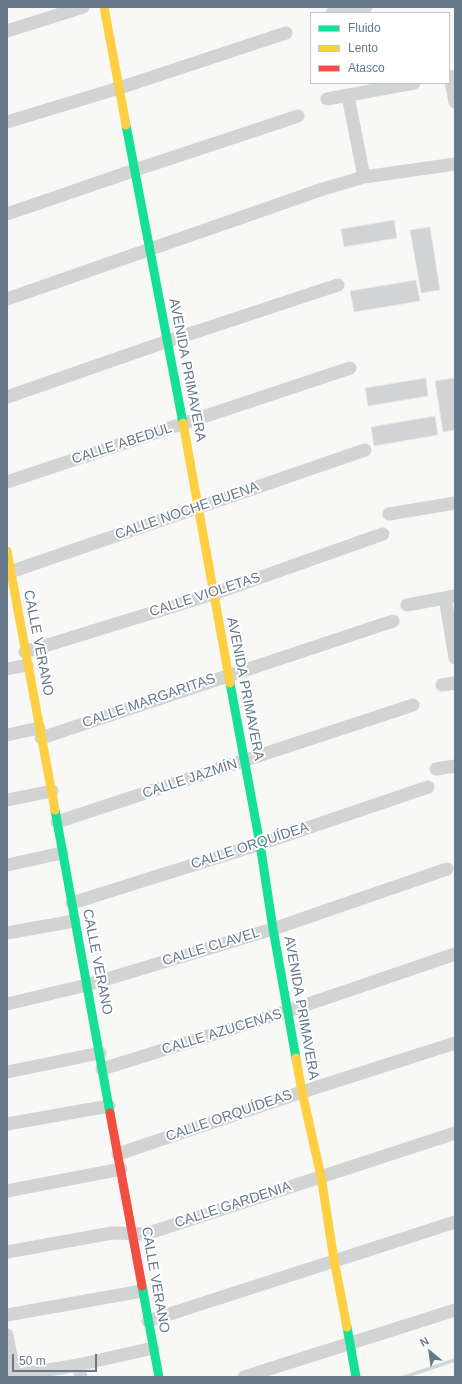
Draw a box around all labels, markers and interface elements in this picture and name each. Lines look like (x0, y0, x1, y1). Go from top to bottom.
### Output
legend (310, 12, 450, 84)
text: Fluido (348, 21, 381, 35)
text: Lento (348, 41, 378, 55)
text: Atasco (348, 61, 385, 75)
street label: AVENIDA PRIMAVERA (165, 297, 209, 443)
street label: CALLE ABEDUL (70, 420, 174, 468)
street label: CALLE NOCHE BUENA (113, 478, 261, 544)
street label: CALLE VIOLETAS (147, 569, 263, 621)
street label: CALLE VERANO (20, 589, 56, 697)
street label: AVENIDA PRIMAVERA (223, 616, 267, 762)
street label: CALLE MARGARITAS (80, 670, 218, 732)
street label: CALLE JAZMÍN (140, 756, 240, 802)
street label: CALLE ORQUÍDEA (189, 819, 311, 873)
street label: CALLE VERANO (79, 908, 115, 1016)
street label: CALLE CLAVEL (160, 924, 262, 970)
street label: AVENIDA PRIMAVERA (280, 935, 322, 1081)
street label: CALLE AZUCENAS (160, 1006, 284, 1058)
street label: CALLE ORQUÍDEAS (164, 1087, 294, 1145)
street label: CALLE GARDENIA (173, 1178, 293, 1232)
street label: CALLE VERANO (137, 1226, 173, 1334)
north arrow (410, 1332, 450, 1372)
text: N (418, 1334, 431, 1349)
scale bar (14, 1346, 99, 1372)
text: 50 m (19, 1354, 46, 1368)

